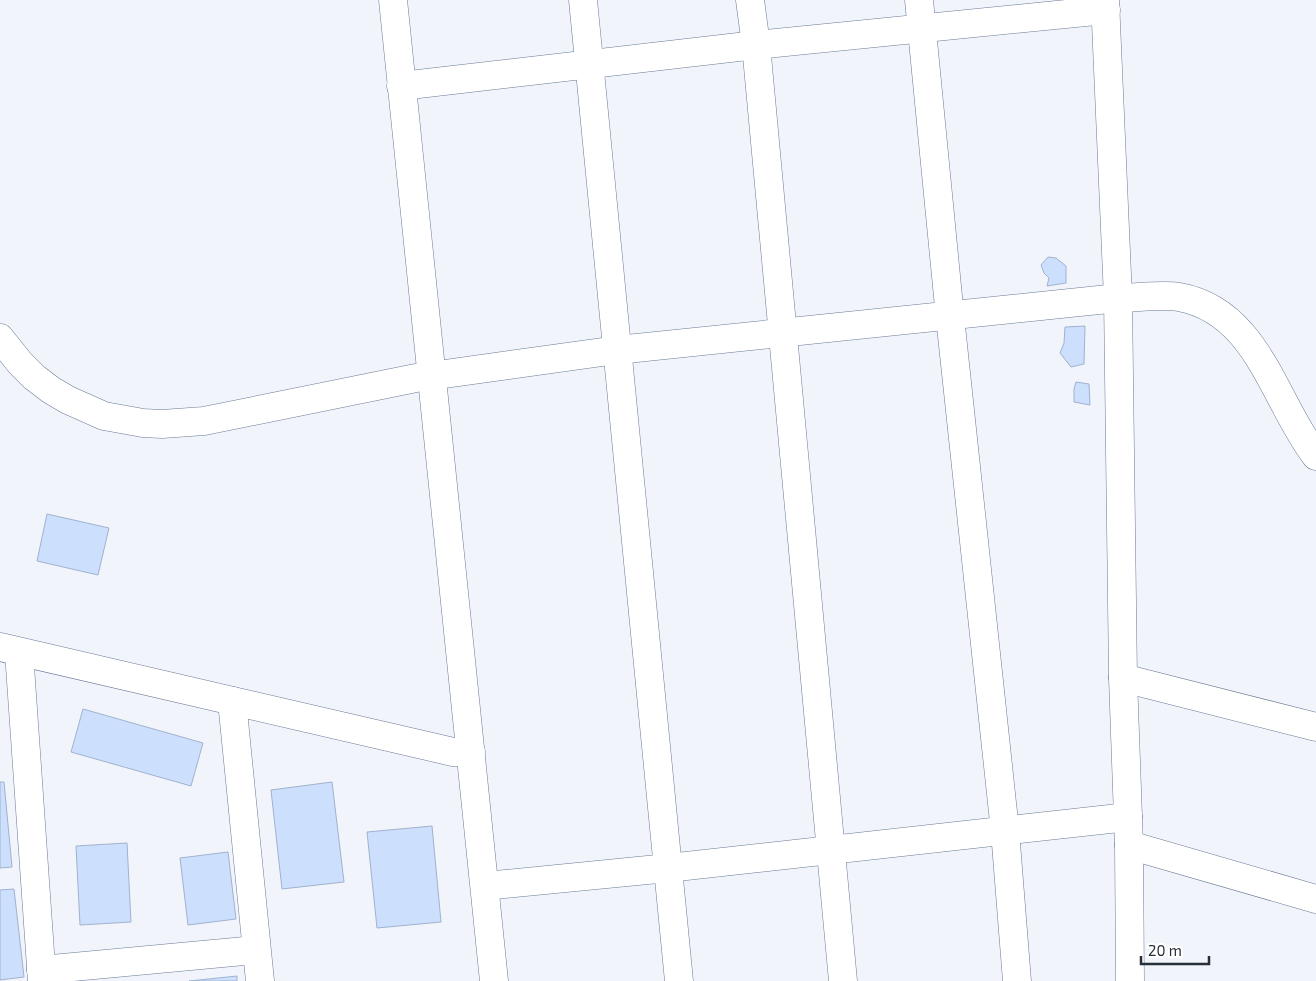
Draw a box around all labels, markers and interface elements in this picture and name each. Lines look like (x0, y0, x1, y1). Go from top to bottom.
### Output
scale bar (1141, 934, 1208, 966)
text: 20 m (1148, 941, 1182, 959)

